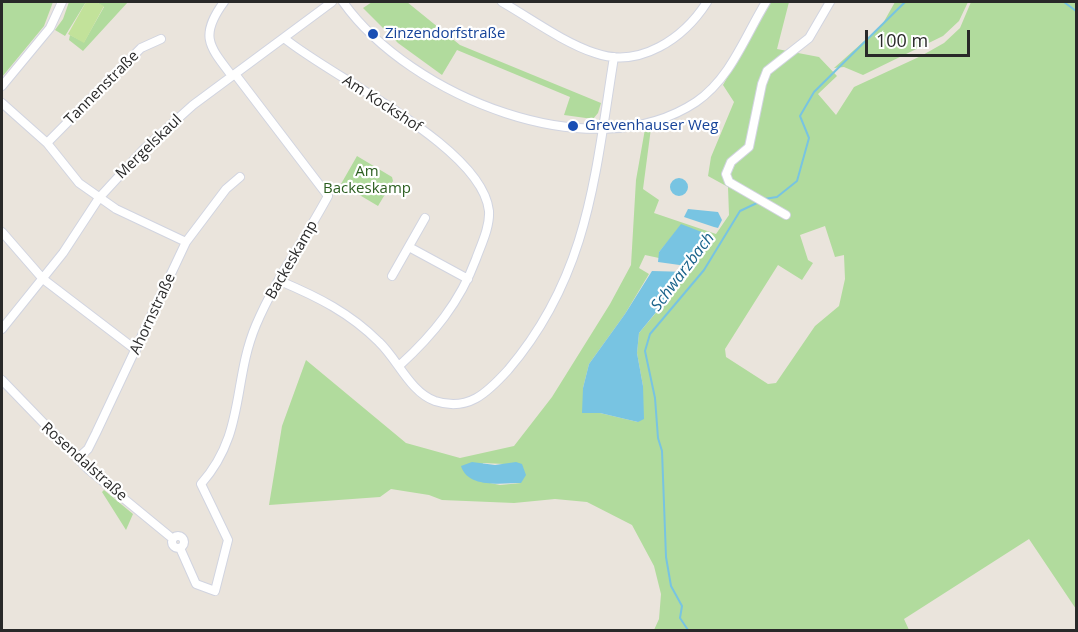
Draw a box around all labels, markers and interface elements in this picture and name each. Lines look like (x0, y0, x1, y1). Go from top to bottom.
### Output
scale bar (868, 18, 973, 56)
place label: Zinzendorfstraße (385, 25, 505, 43)
marker: Zinzendorfstraße (366, 27, 380, 41)
text: 100 m (876, 28, 928, 52)
street label: Tannenstraße (61, 47, 143, 129)
street label: Am Kockshof (339, 72, 425, 136)
street label: Mergelskaul (112, 111, 186, 183)
place label: Grevenhauser Weg (585, 117, 718, 135)
marker: Grevenhauser Weg (566, 119, 580, 133)
park label: Am Backeskamp (323, 163, 411, 198)
street label: Backeskamp (262, 217, 322, 303)
water label: Schwarzbach (647, 229, 719, 315)
street label: Ahornstraße (126, 270, 180, 358)
street label: Rosendalstraße (37, 419, 131, 505)

